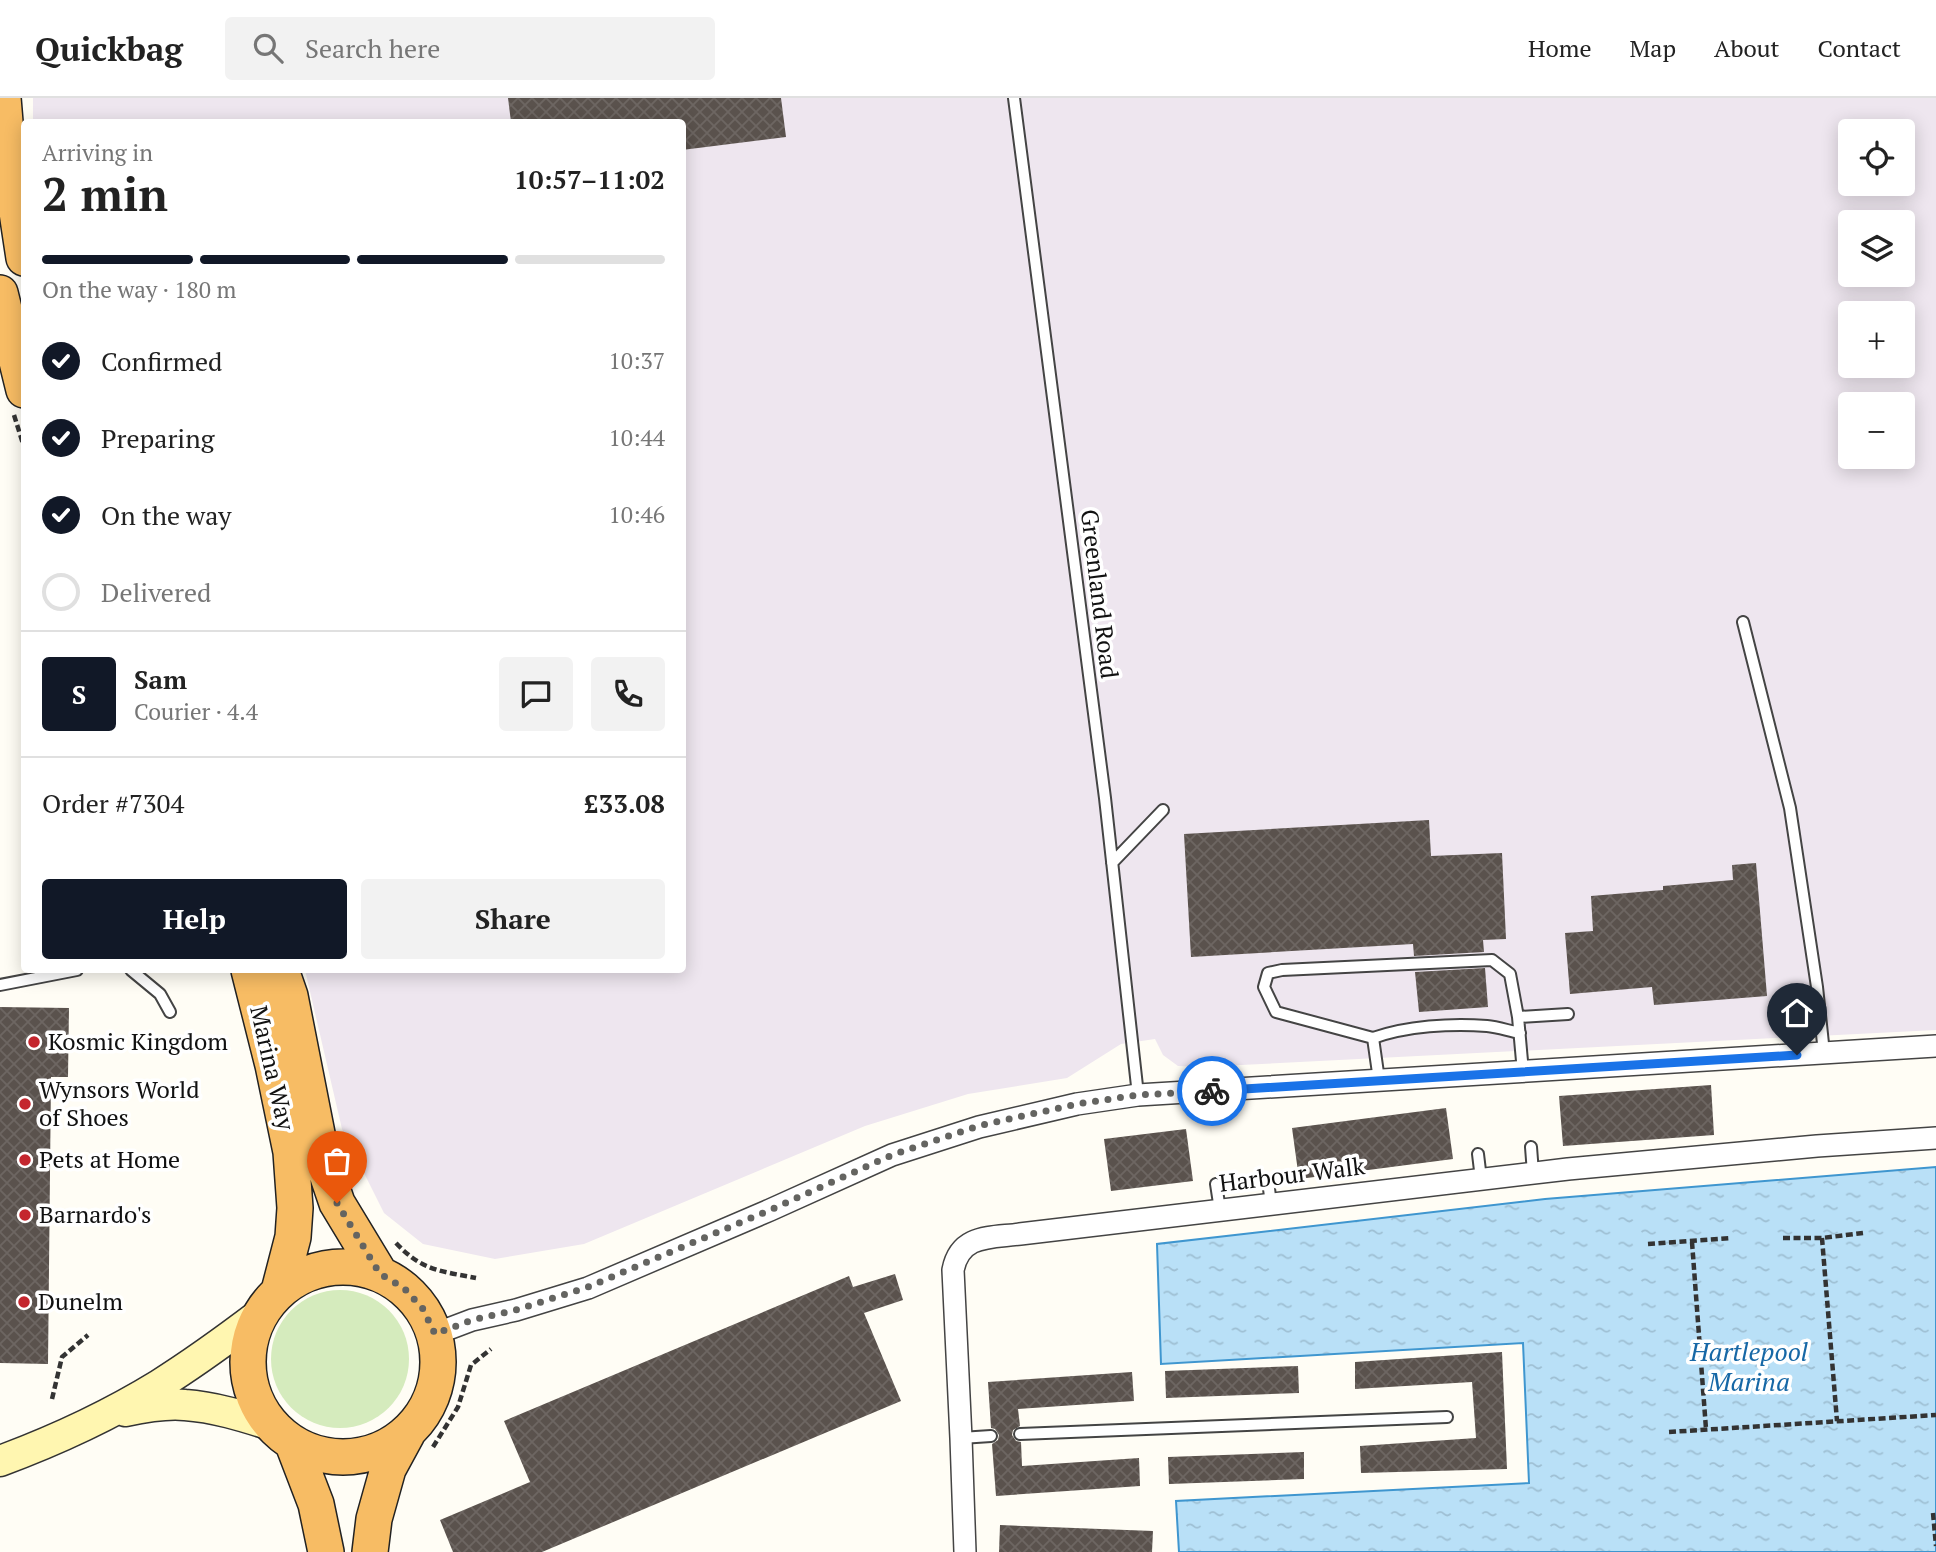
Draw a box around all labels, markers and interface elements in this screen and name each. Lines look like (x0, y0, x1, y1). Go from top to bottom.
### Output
search box (225, 17, 715, 80)
text: Quickbag (35, 27, 183, 70)
icon: search (249, 29, 287, 67)
text: Search here (305, 31, 440, 65)
text: Home (1528, 32, 1592, 64)
text: Map (1630, 32, 1676, 64)
text: About (1714, 32, 1780, 64)
text: Contact (1818, 32, 1901, 64)
map controls (1838, 119, 1915, 469)
button: locate (1838, 119, 1915, 196)
text: Arriving in (42, 137, 153, 168)
text: 10:57–11:02 (514, 162, 665, 196)
text: 2 min (42, 163, 168, 224)
button: layers (1838, 210, 1915, 287)
text: On the way · 180 m (42, 274, 236, 305)
button: + (1838, 301, 1915, 378)
icon: check (42, 342, 80, 380)
text: Confirmed (101, 344, 222, 378)
text: 10:37 (608, 345, 665, 376)
button: − (1838, 392, 1915, 469)
icon: check (42, 419, 80, 457)
text: Preparing (101, 421, 214, 455)
text: 10:44 (608, 422, 665, 453)
icon: check (42, 496, 80, 534)
text: On the way (101, 498, 232, 532)
text: 10:46 (608, 499, 665, 530)
street label: Greenland Road (1074, 507, 1126, 680)
text: Delivered (101, 575, 211, 609)
button: chat (499, 657, 573, 731)
button: phone (591, 657, 665, 731)
text: Sam (134, 662, 187, 696)
text: S (72, 677, 86, 711)
text: Courier · 4.4 (134, 696, 258, 727)
text: Order #7304 (42, 786, 184, 820)
text: £33.08 (584, 786, 665, 820)
button: Help (42, 879, 347, 959)
button: Share (361, 879, 665, 959)
pin (1767, 983, 1827, 1055)
icon: home (1778, 994, 1816, 1032)
street label: Marina Way (243, 1002, 303, 1134)
place label: Kosmic Kingdom (48, 1025, 228, 1057)
marker: Kosmic Kingdom (26, 1034, 42, 1050)
courier (1177, 1056, 1247, 1126)
icon: bike (1193, 1072, 1231, 1110)
place label: Wynsors World of Shoes (39, 1073, 200, 1133)
marker: Wynsors World of Shoes (17, 1096, 33, 1112)
pin (307, 1131, 367, 1203)
icon: bag (318, 1142, 356, 1180)
place label: Pets at Home (39, 1143, 180, 1175)
street label: Harbour Walk (1217, 1149, 1367, 1199)
marker: Pets at Home (17, 1152, 33, 1168)
place label: Barnardo's (39, 1198, 151, 1230)
marker: Barnardo's (17, 1207, 33, 1223)
place label: Dunelm (38, 1285, 123, 1317)
marker: Dunelm (16, 1294, 32, 1310)
water label: Hartlepool Marina (1689, 1334, 1809, 1398)

